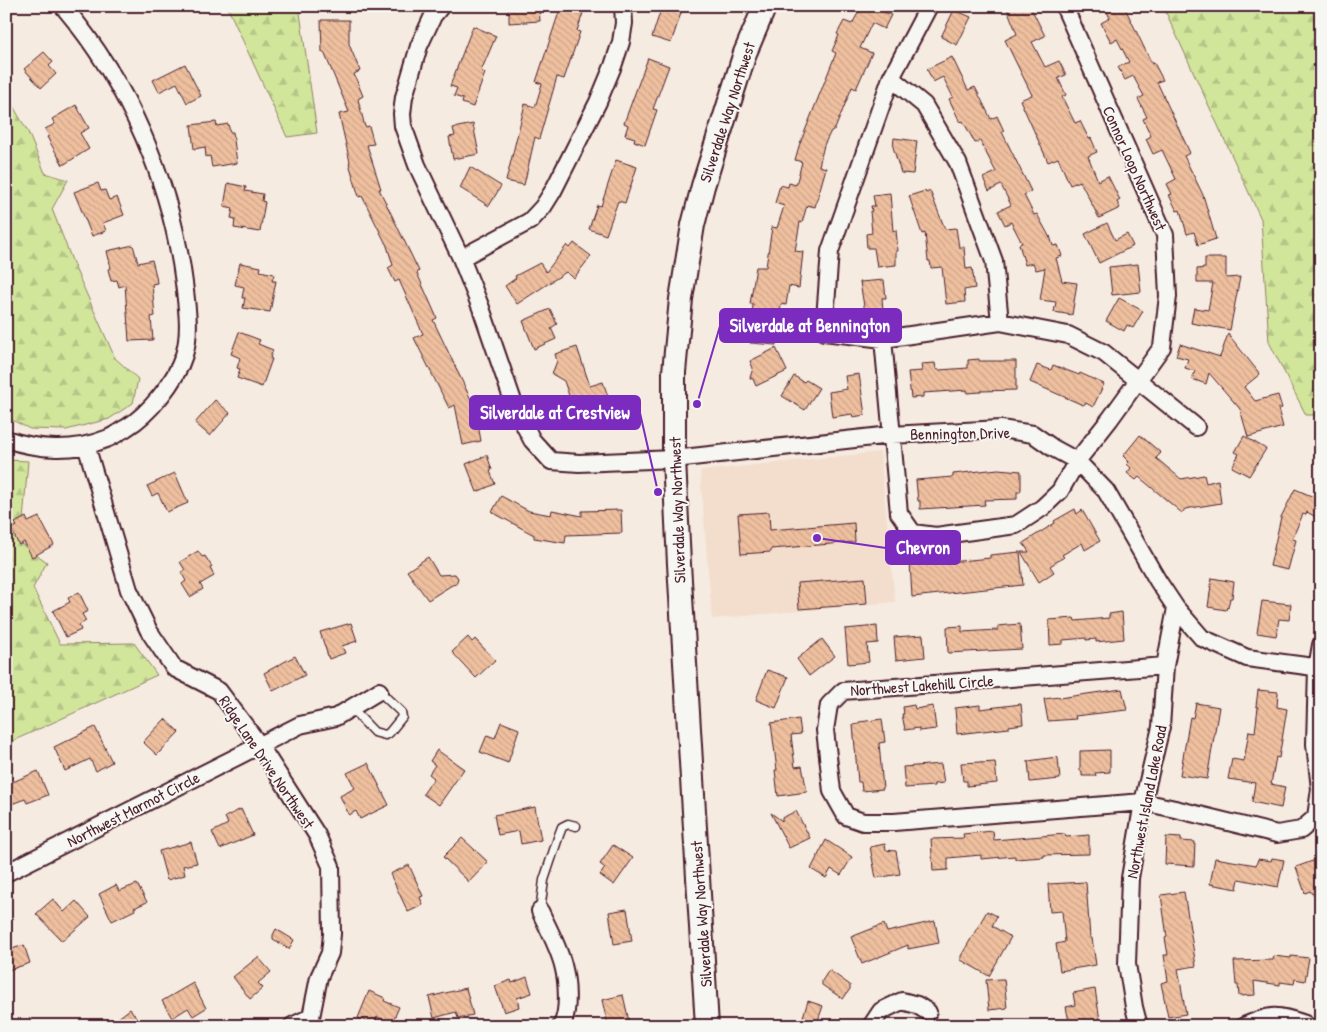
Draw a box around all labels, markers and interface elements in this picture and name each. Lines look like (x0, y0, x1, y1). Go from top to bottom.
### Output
street label: Silverdale Way Northwest (694, 39, 760, 185)
street label: Connor Loop Northwest (1098, 102, 1173, 234)
callout: Silverdale at Bennington (720, 309, 901, 342)
text: Silverdale at Bennington (730, 313, 890, 339)
callout: Silverdale at Crestview (470, 396, 640, 429)
text: Silverdale at Crestview (480, 400, 631, 425)
street label: Bennington Drive (910, 421, 1011, 445)
street label: Silverdale Way Northwest (663, 436, 691, 583)
callout: Chevron (886, 531, 960, 564)
text: Chevron (896, 535, 950, 560)
street label: Northwest Lakehill Circle (849, 669, 995, 701)
street label: Ridge Lane Drive Northwest (214, 691, 320, 833)
street label: Northwest Island Lake Road (1120, 724, 1172, 880)
street label: Northwest Marmot Circle (63, 766, 204, 852)
street label: Silverdale Way Northwest (685, 840, 717, 988)

